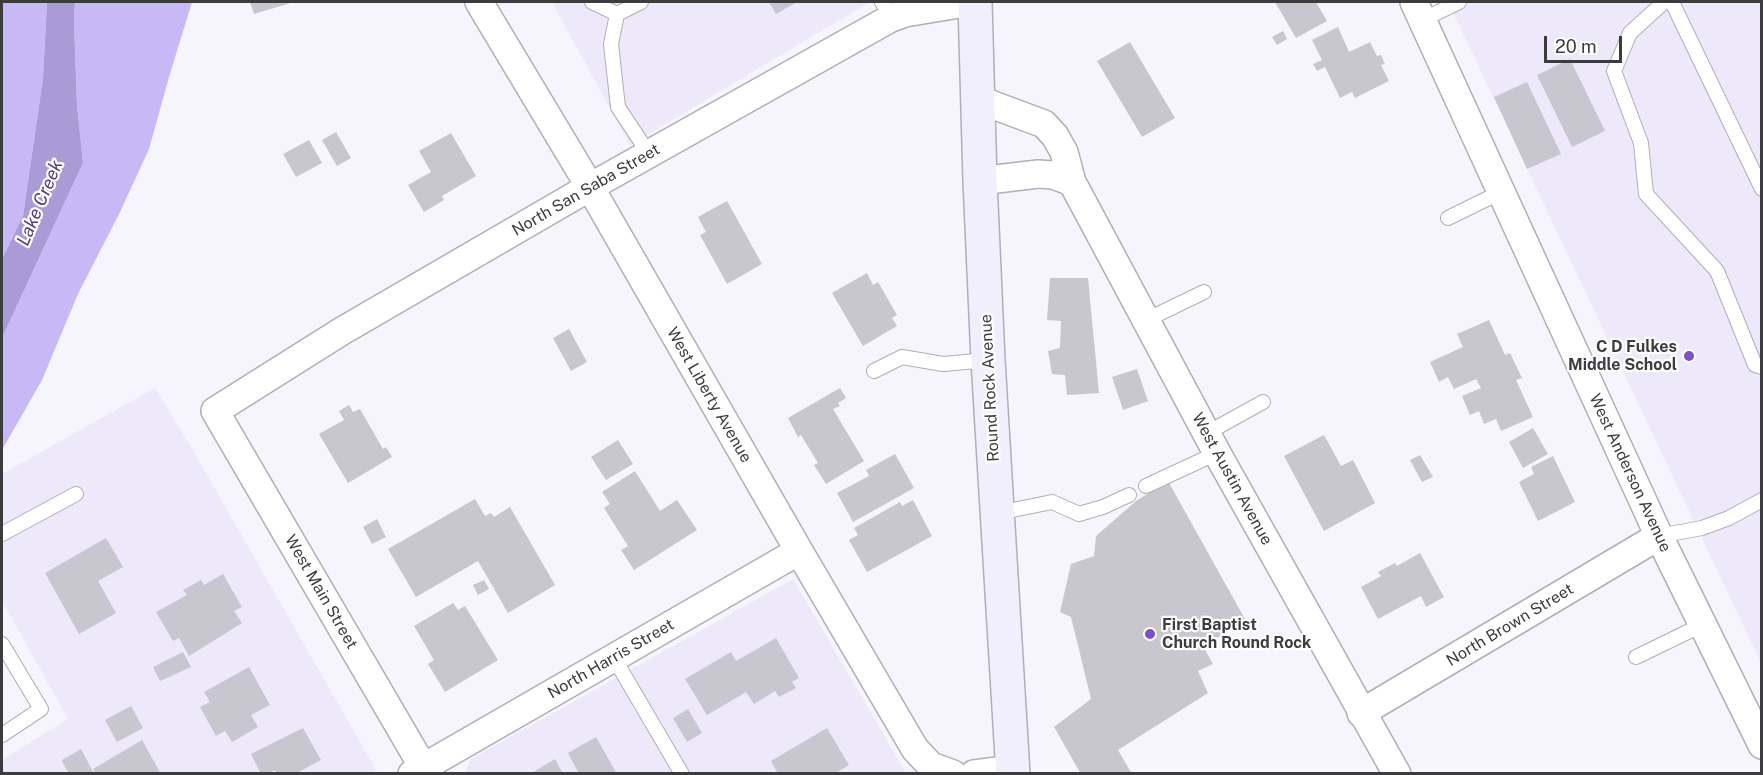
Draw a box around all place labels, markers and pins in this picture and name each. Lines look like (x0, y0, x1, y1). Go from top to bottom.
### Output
place label: C D Fulkes Middle School (1568, 337, 1677, 375)
marker: C D Fulkes Middle School (1682, 349, 1696, 363)
place label: First Baptist Church Round Rock (1162, 615, 1311, 653)
marker: First Baptist Church Round Rock (1143, 627, 1157, 641)

